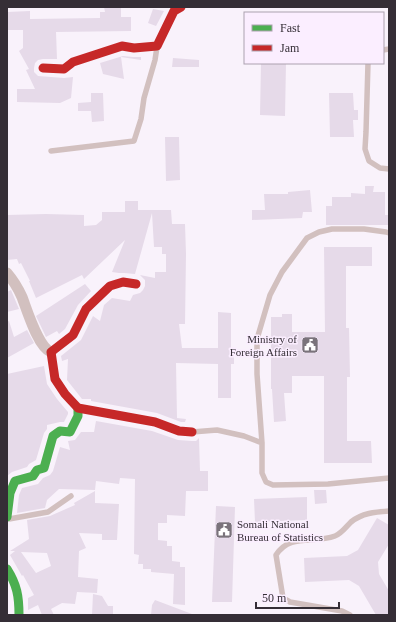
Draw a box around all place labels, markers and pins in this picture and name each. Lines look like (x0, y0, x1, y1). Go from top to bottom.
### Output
place label: Ministry of Foreign Affairs (230, 333, 297, 358)
public building icon: Ministry of Foreign Affairs (300, 335, 320, 355)
place label: Somali National Bureau of Statistics (237, 518, 323, 543)
public building icon: Somali National Bureau of Statistics (214, 520, 234, 540)

